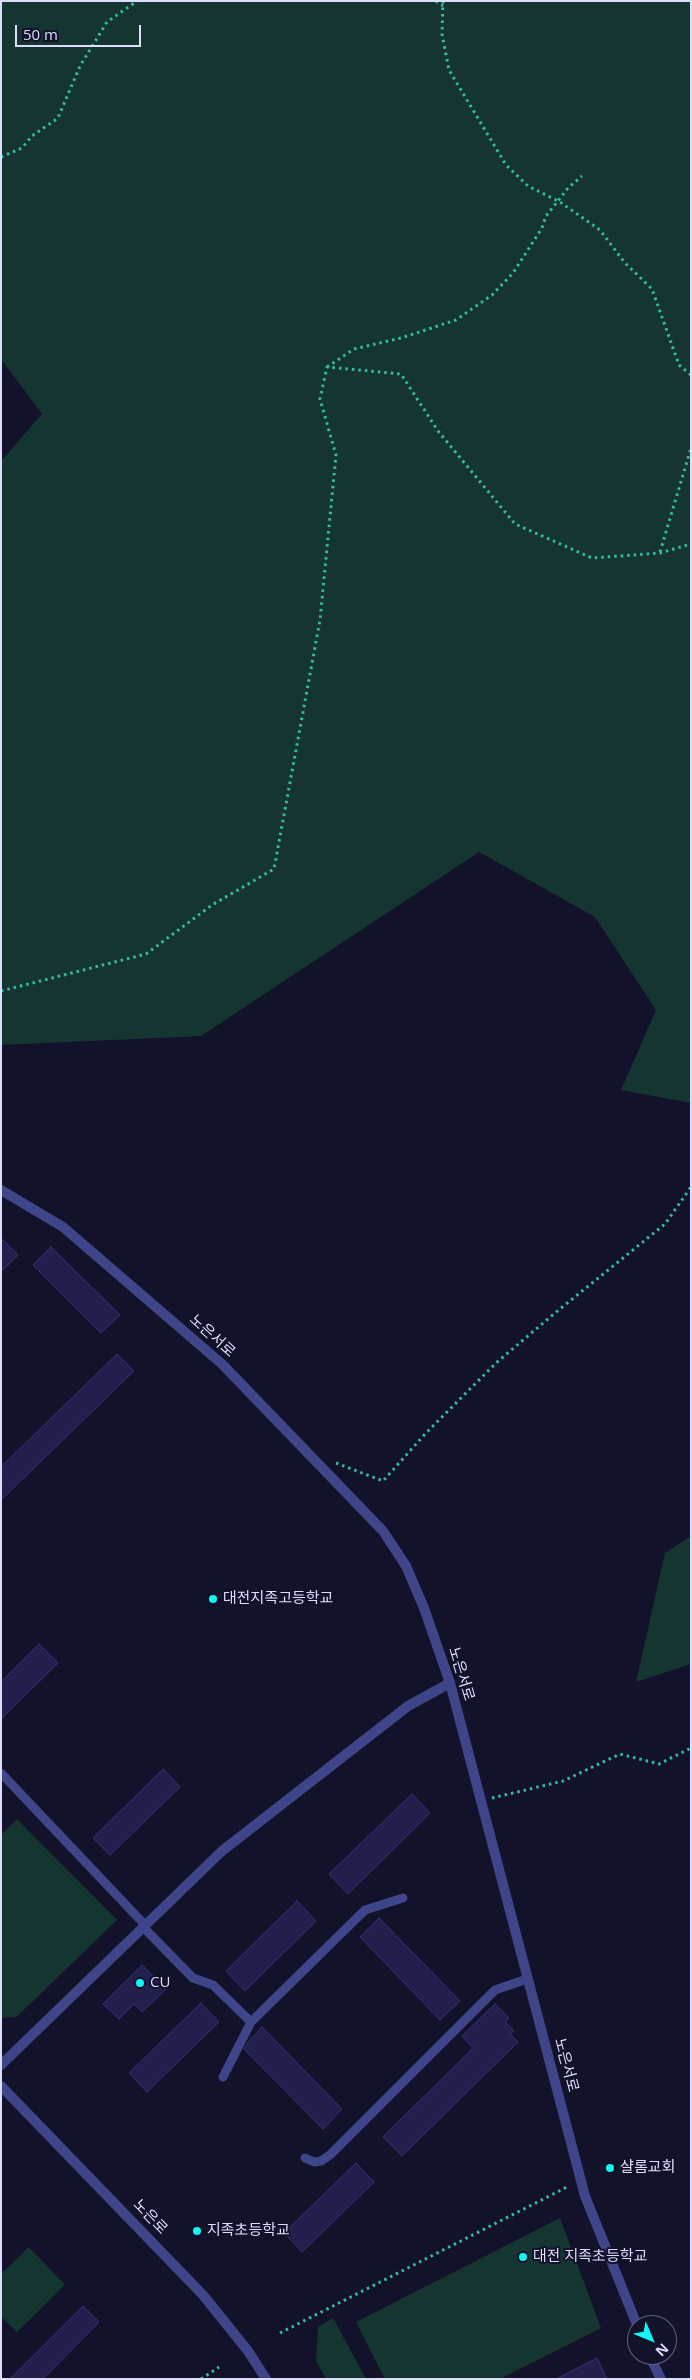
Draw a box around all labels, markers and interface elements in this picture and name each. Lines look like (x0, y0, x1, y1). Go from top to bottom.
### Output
scale bar (18, 15, 144, 47)
text: 50 m (23, 24, 58, 44)
street label: 노은서로 (185, 1311, 239, 1361)
place label: 대전지족고등학교 (223, 1590, 333, 1608)
marker: 대전지족고등학교 (207, 1593, 219, 1605)
street label: 노은서로 (444, 1645, 478, 1703)
place label: CU (150, 1974, 170, 1992)
marker: CU (134, 1977, 146, 1989)
street label: 노은서로 (550, 2036, 582, 2094)
place label: 샬롬교회 (620, 2159, 675, 2177)
marker: 샬롬교회 (604, 2162, 616, 2174)
street label: 노은로 (129, 2196, 171, 2238)
place label: 지족초등학교 (207, 2222, 290, 2240)
marker: 지족초등학교 (191, 2225, 203, 2237)
place label: 대전 지족초등학교 (533, 2248, 647, 2266)
marker: 대전 지족초등학교 (517, 2251, 529, 2263)
north arrow (627, 2315, 677, 2365)
text: N (652, 2340, 673, 2361)

